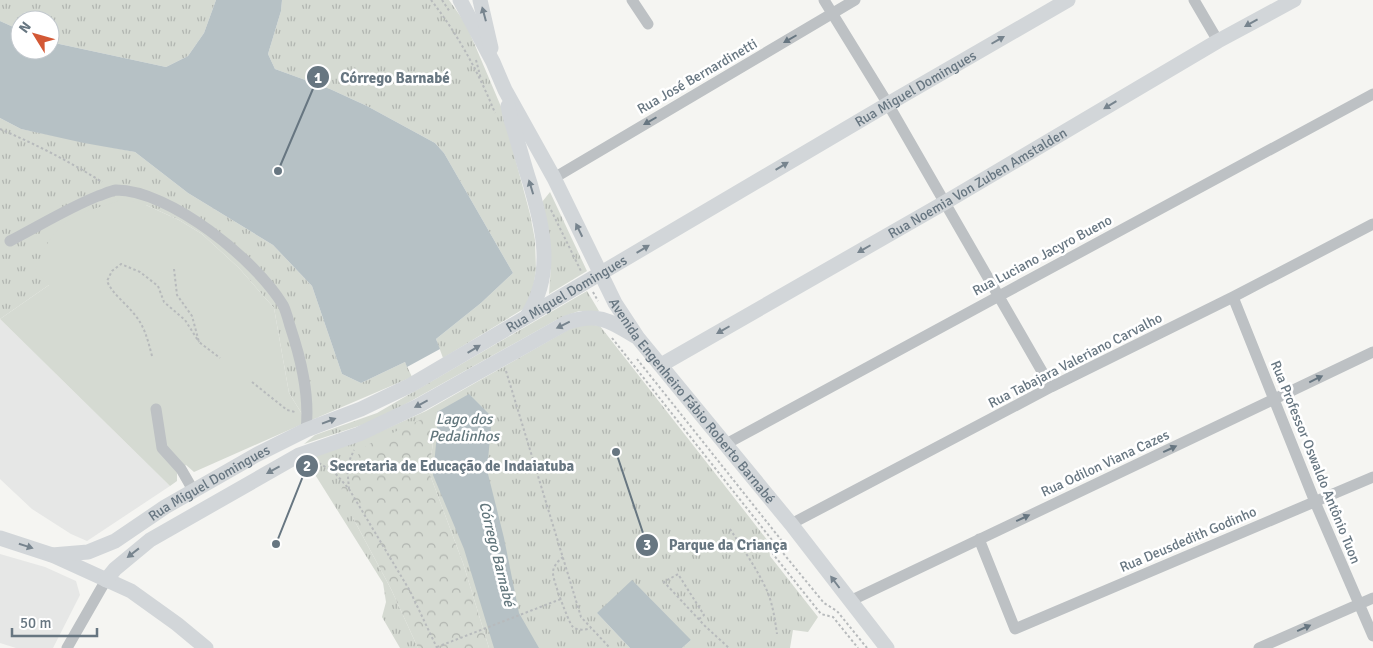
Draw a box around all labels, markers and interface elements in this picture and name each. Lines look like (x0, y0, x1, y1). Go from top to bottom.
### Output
one-way arrow (479, 6, 487, 21)
north arrow (10, 10, 60, 60)
text: N (15, 18, 35, 36)
one-way arrow (1244, 19, 1257, 28)
one-way arrow (784, 34, 797, 43)
street label: Rua José Bernardinetti (634, 35, 760, 118)
one-way arrow (992, 36, 1005, 45)
street label: Rua Miguel Domingues (852, 47, 979, 131)
callout: Córrego Barnabé (306, 62, 460, 92)
text: 1 (314, 69, 322, 87)
text: Córrego Barnabé (340, 69, 450, 87)
one-way arrow (1104, 100, 1117, 109)
one-way arrow (643, 117, 657, 126)
street label: Rua Noemia Von Zuben Amstalden (885, 124, 1070, 242)
one-way arrow (776, 162, 789, 171)
one-way arrow (526, 179, 534, 194)
street label: Rua Luciano Jacyro Bueno (970, 211, 1115, 299)
one-way arrow (575, 223, 583, 237)
one-way arrow (636, 244, 649, 253)
one-way arrow (858, 244, 871, 253)
street label: Rua Miguel Domingues (503, 252, 630, 336)
street label: Avenida Engenheiro Fábio Roberto Barnabé (605, 295, 779, 507)
street label: Rua Tabajara Valeriano Carvalho (985, 309, 1165, 412)
one-way arrow (556, 322, 570, 330)
one-way arrow (717, 325, 730, 334)
one-way arrow (468, 344, 481, 353)
street label: Rua Professor Oswaldo Antônio Tuon (1267, 358, 1364, 566)
one-way arrow (1309, 375, 1324, 383)
one-way arrow (413, 400, 428, 408)
water label: Lago dos Pedalinhos (429, 410, 501, 445)
one-way arrow (322, 417, 336, 425)
street label: Rua Odilon Viana Cazes (1038, 426, 1172, 501)
street label: Rua Miguel Domingues (145, 441, 273, 525)
one-way arrow (1163, 444, 1177, 452)
callout: Secretaria de Educação de Indaiatuba (295, 451, 584, 481)
text: 2 (303, 457, 311, 475)
text: Secretaria de Educação de Indaiatuba (330, 457, 575, 475)
one-way arrow (265, 466, 280, 474)
water label: Córrego Barnabé (475, 500, 519, 610)
street label: Rua Deusdedith Godinho (1117, 503, 1259, 576)
one-way arrow (1016, 514, 1030, 522)
callout: Parque da Criança (634, 530, 798, 560)
text: 3 (643, 536, 651, 554)
text: Parque da Criança (669, 536, 788, 554)
one-way arrow (19, 543, 34, 551)
one-way arrow (127, 548, 140, 559)
one-way arrow (830, 575, 840, 589)
scale bar (12, 606, 98, 638)
text: 50 m (20, 614, 51, 632)
one-way arrow (1297, 624, 1311, 632)

